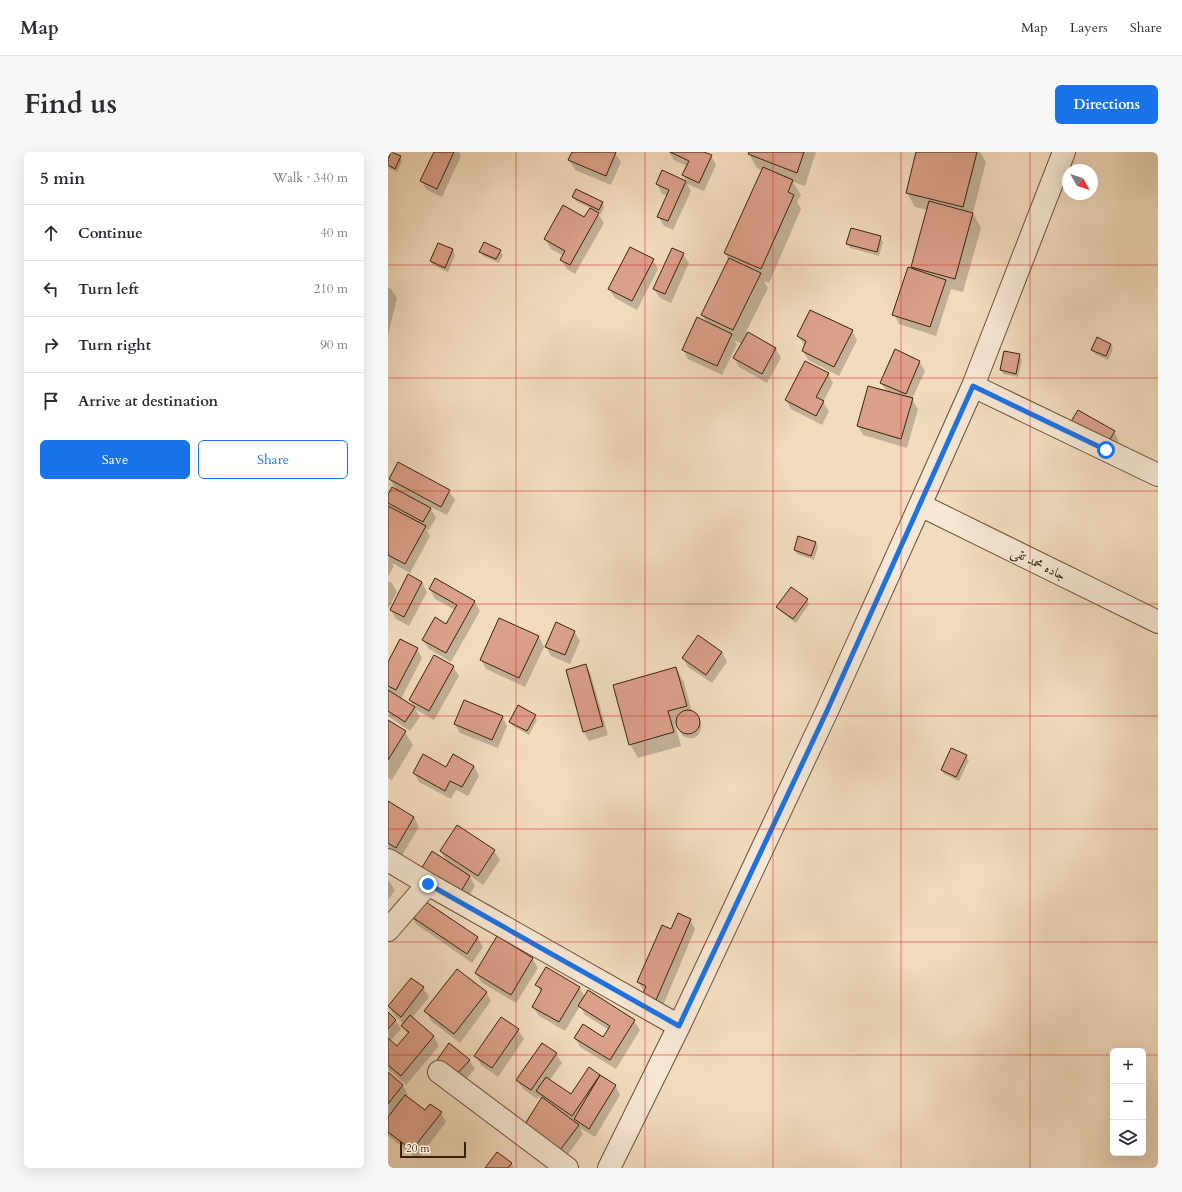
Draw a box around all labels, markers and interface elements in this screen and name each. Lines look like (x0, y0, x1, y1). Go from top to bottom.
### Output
text: Map (20, 15, 59, 41)
text: Map (1021, 18, 1048, 37)
text: Layers (1070, 18, 1108, 37)
text: Share (1130, 18, 1162, 37)
text: Find us (24, 85, 117, 123)
button: Directions (1055, 85, 1158, 124)
north arrow (1062, 164, 1098, 200)
text: 5 min (40, 167, 85, 190)
text: Walk · 340 m (273, 169, 348, 187)
icon: ahead (40, 222, 62, 244)
text: Continue (78, 223, 143, 243)
text: 40 m (320, 224, 348, 242)
icon: left (40, 278, 62, 300)
text: Turn left (78, 279, 139, 299)
text: 210 m (314, 280, 348, 298)
icon: right (40, 334, 62, 356)
text: Turn right (78, 335, 151, 355)
text: 90 m (320, 336, 348, 354)
icon: arrive (40, 390, 62, 412)
text: Arrive at destination (78, 391, 218, 411)
button: Save (40, 440, 190, 479)
button: Share (198, 440, 348, 479)
route start (1097, 441, 1115, 459)
street label: جاده محمد تقی (1008, 543, 1069, 586)
route end (419, 875, 437, 893)
map controls (1110, 1048, 1146, 1156)
button: + (1110, 1048, 1146, 1084)
button: − (1110, 1084, 1146, 1120)
button: layers (1110, 1120, 1146, 1156)
scale bar (400, 1140, 466, 1159)
text: 20 m (406, 1141, 430, 1156)

